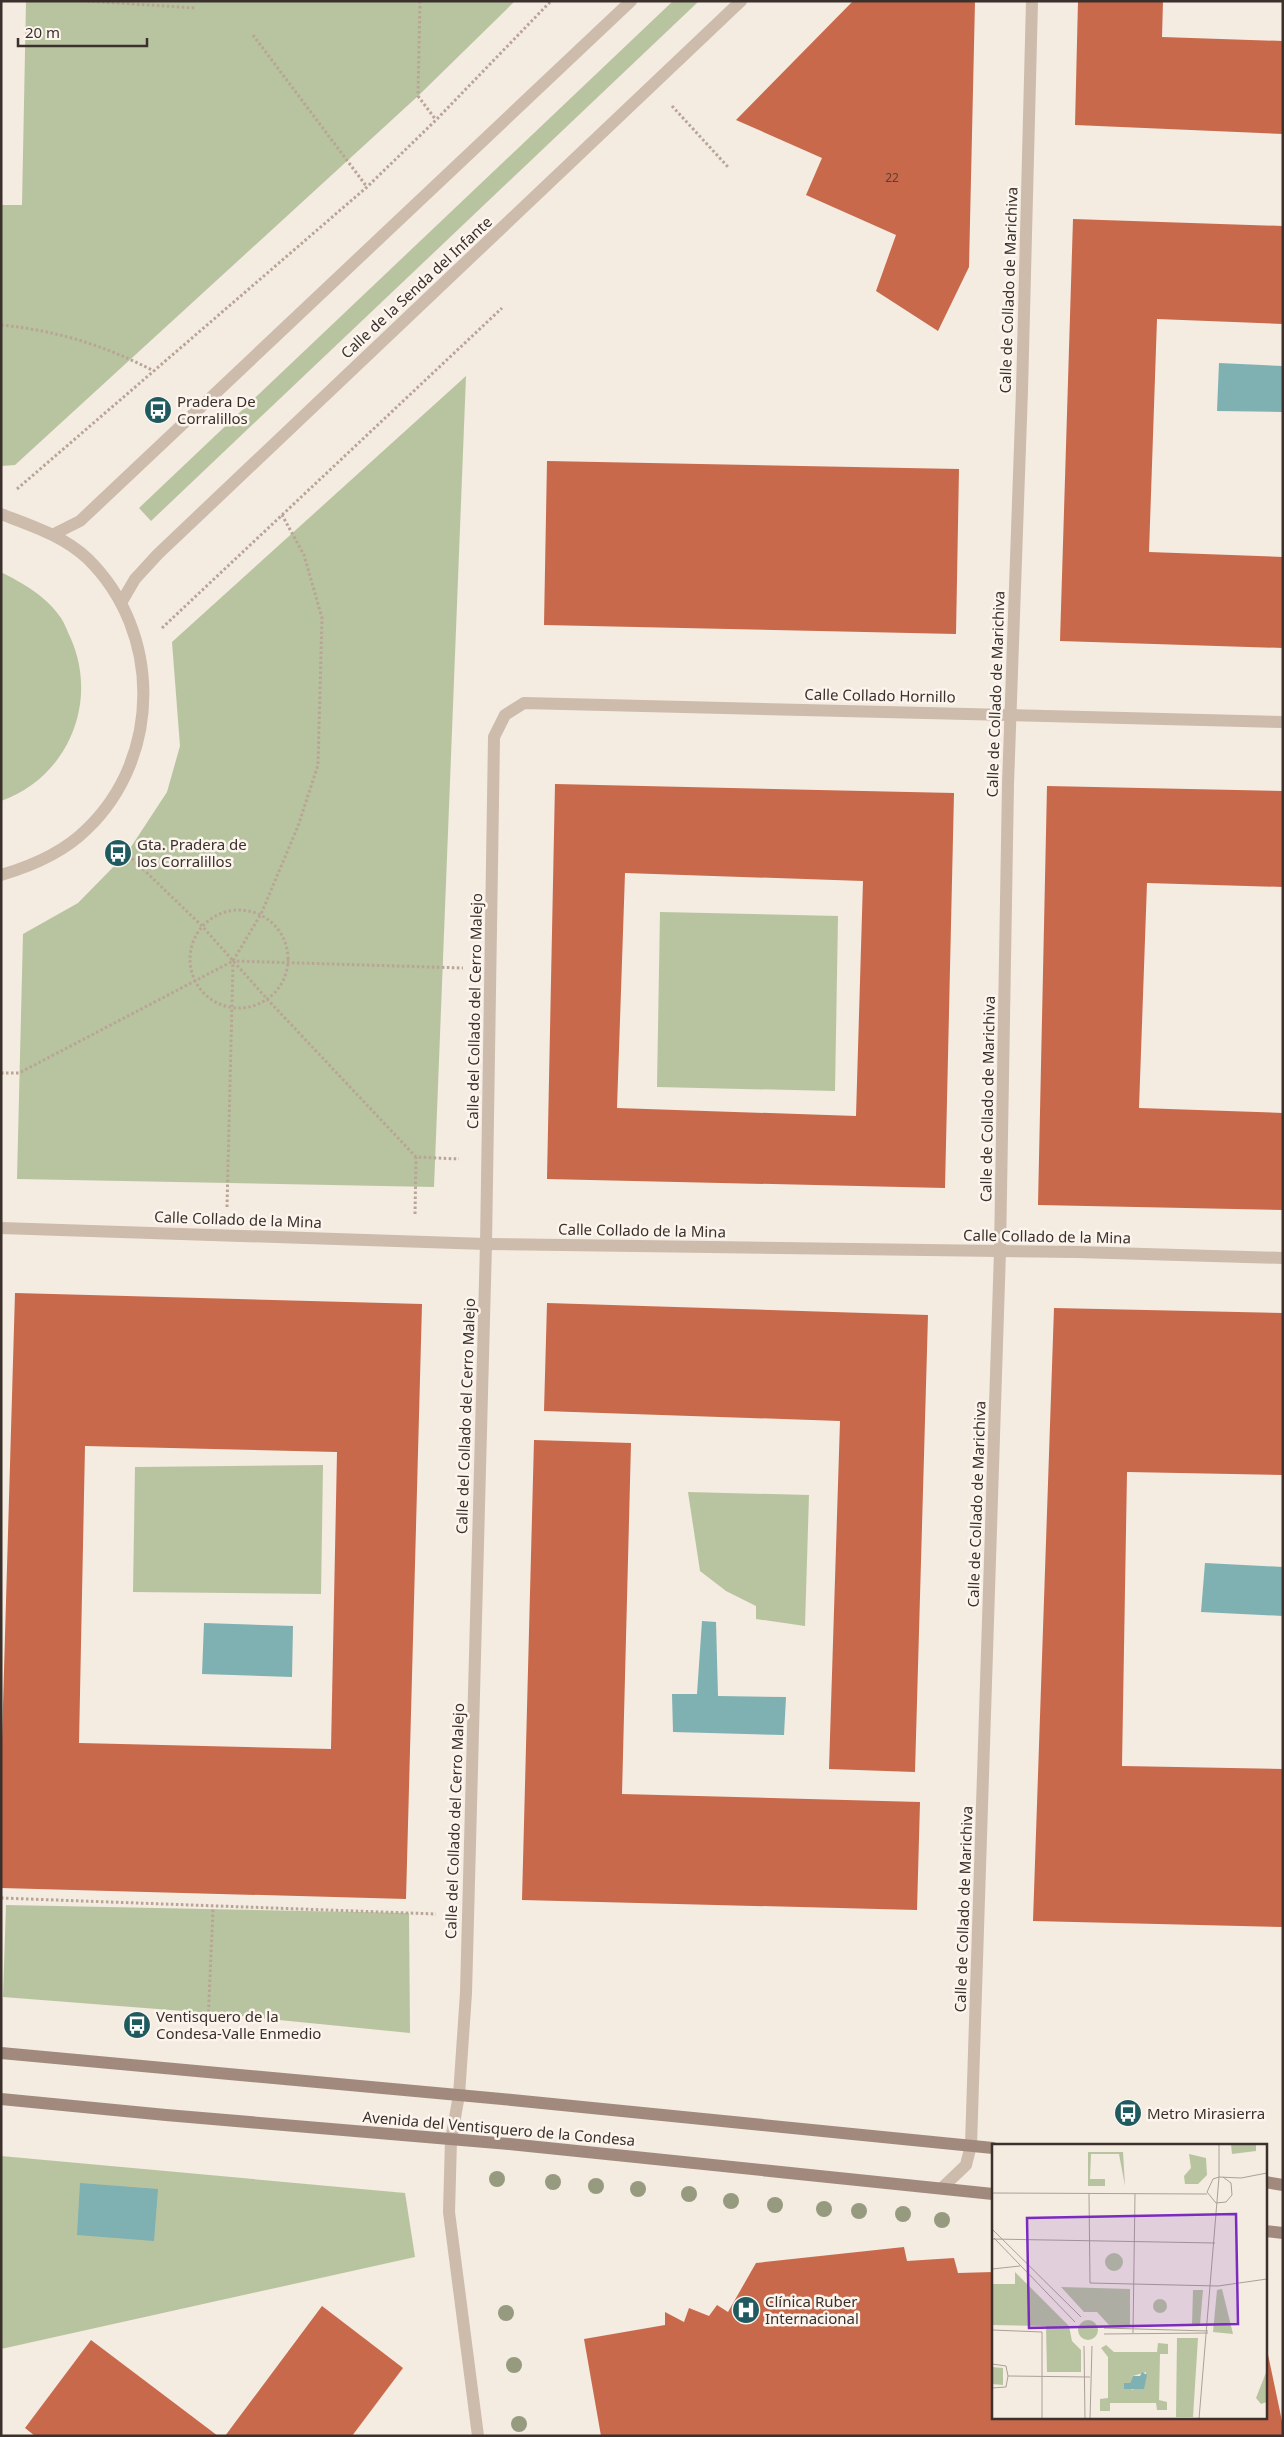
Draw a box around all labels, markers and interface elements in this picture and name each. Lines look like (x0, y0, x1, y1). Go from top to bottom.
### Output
scale bar (18, 15, 146, 47)
text: 20 m (25, 22, 60, 42)
house number: 22 (885, 169, 899, 186)
street label: Calle de Collado de Marichiva (994, 186, 1022, 394)
street label: Calle de la Senda del Infante (336, 212, 496, 362)
place label: Pradera De Corralillos (177, 391, 256, 428)
bus stop icon: Pradera De Corralillos (143, 395, 173, 425)
street label: Calle de Collado de Marichiva (981, 590, 1009, 798)
street label: Calle Collado Hornillo (804, 684, 956, 706)
place label: Gta. Pradera de los Corralillos (137, 834, 247, 871)
bus stop icon: Gta. Pradera de los Corralillos (103, 838, 133, 868)
street label: Calle del Collado del Cerro Malejo (462, 893, 486, 1129)
street label: Calle de Collado de Marichiva (975, 996, 999, 1202)
street label: Calle Collado de la Mina (154, 1206, 322, 1232)
street label: Calle Collado de la Mina (558, 1219, 726, 1241)
street label: Calle Collado de la Mina (963, 1225, 1131, 1247)
street label: Calle del Collado del Cerro Malejo (451, 1298, 479, 1534)
street label: Calle de Collado de Marichiva (962, 1400, 990, 1608)
street label: Calle del Collado del Cerro Malejo (440, 1703, 468, 1939)
street label: Calle de Collado de Marichiva (949, 1805, 977, 2013)
place label: Ventisquero de la Condesa-Valle Enmedio (156, 2006, 321, 2043)
bus stop icon: Ventisquero de la Condesa-Valle Enmedio (122, 2010, 152, 2040)
bus stop icon: Metro Mirasierra (1113, 2098, 1143, 2128)
place label: Metro Mirasierra (1147, 2103, 1265, 2123)
street label: Avenida del Ventisquero de la Condesa (362, 2106, 636, 2150)
inset map (992, 2144, 1266, 2420)
place label: Clínica Ruber Internacional (765, 2291, 859, 2328)
hospital icon: Clínica Ruber Internacional (731, 2295, 761, 2325)

